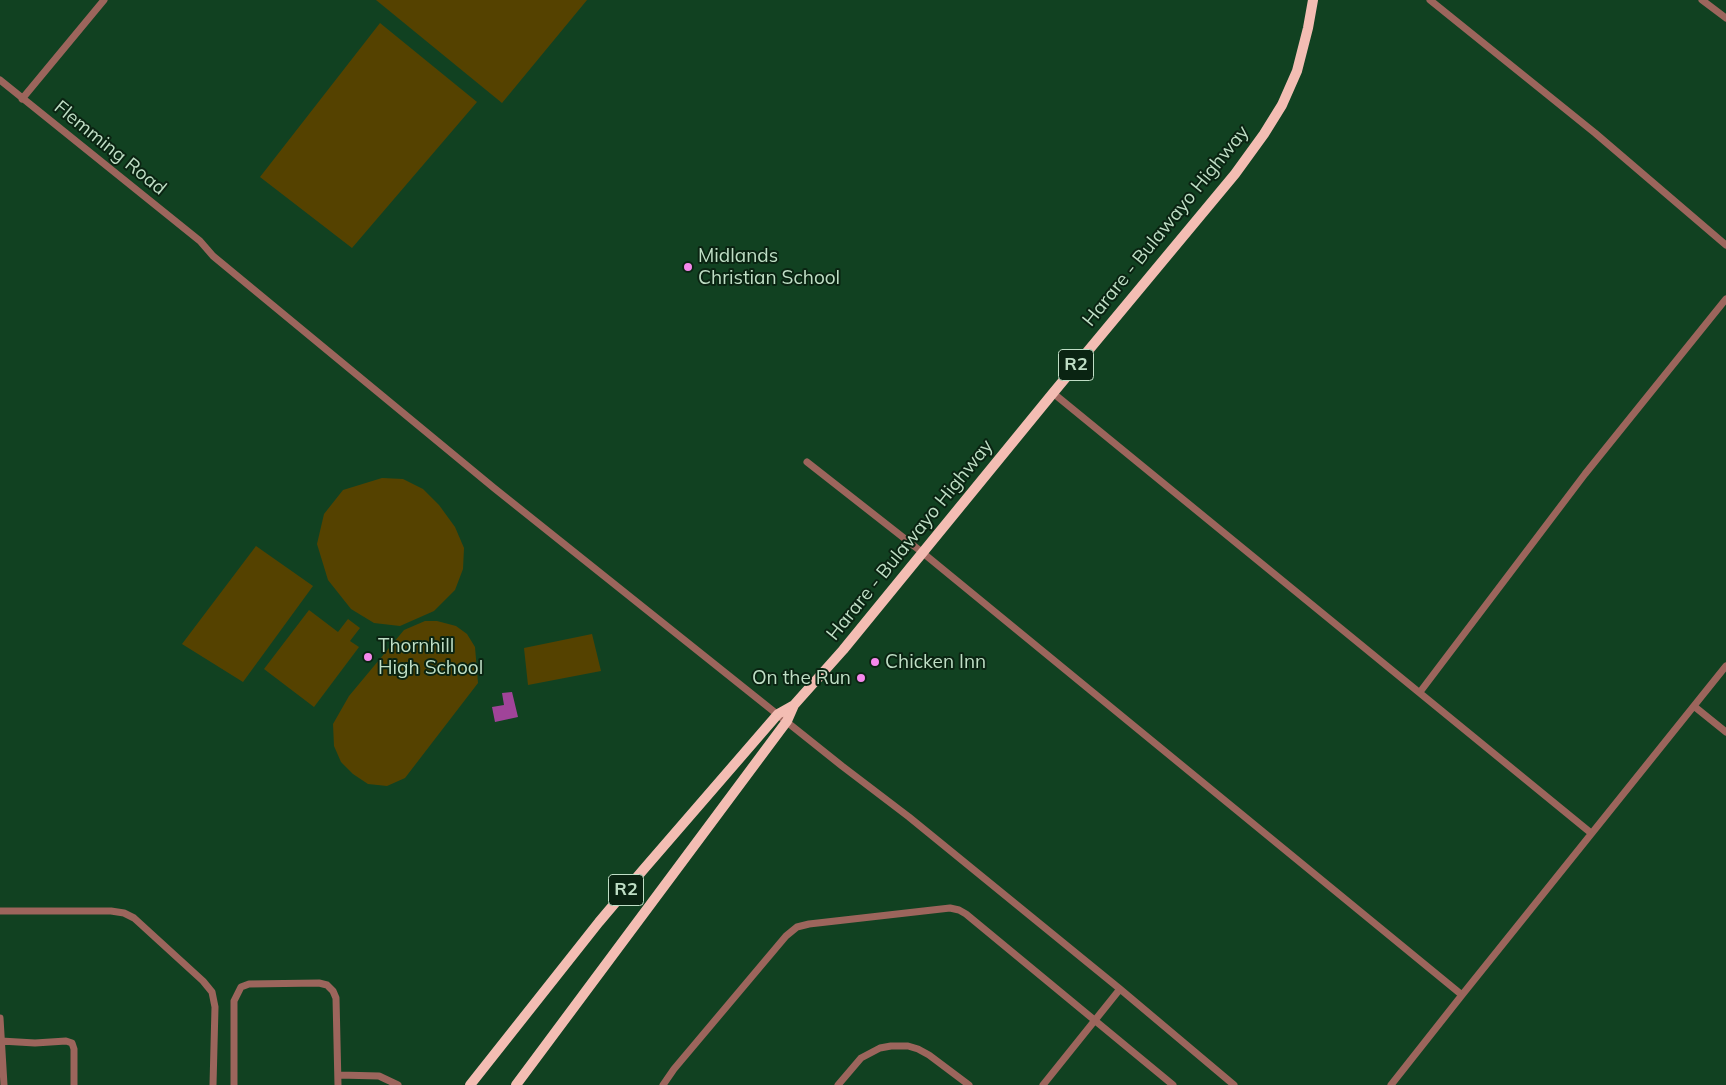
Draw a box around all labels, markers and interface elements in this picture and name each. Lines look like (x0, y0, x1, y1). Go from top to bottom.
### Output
street label: Flemming Road (49, 96, 171, 200)
street label: Harare - Bulawayo Highway (1078, 121, 1254, 331)
place label: Midlands Christian School (698, 245, 840, 289)
marker: Midlands Christian School (682, 261, 694, 273)
road number: R2 (1058, 350, 1094, 380)
street label: Harare - Bulawayo Highway (822, 435, 998, 645)
place label: Thornhill High School (378, 635, 483, 679)
marker: Thornhill High School (362, 651, 374, 663)
place label: Chicken Inn (885, 651, 986, 673)
marker: Chicken Inn (869, 656, 881, 668)
place label: On the Run (752, 667, 851, 689)
marker: On the Run (855, 672, 867, 684)
road number: R2 (608, 874, 644, 906)

